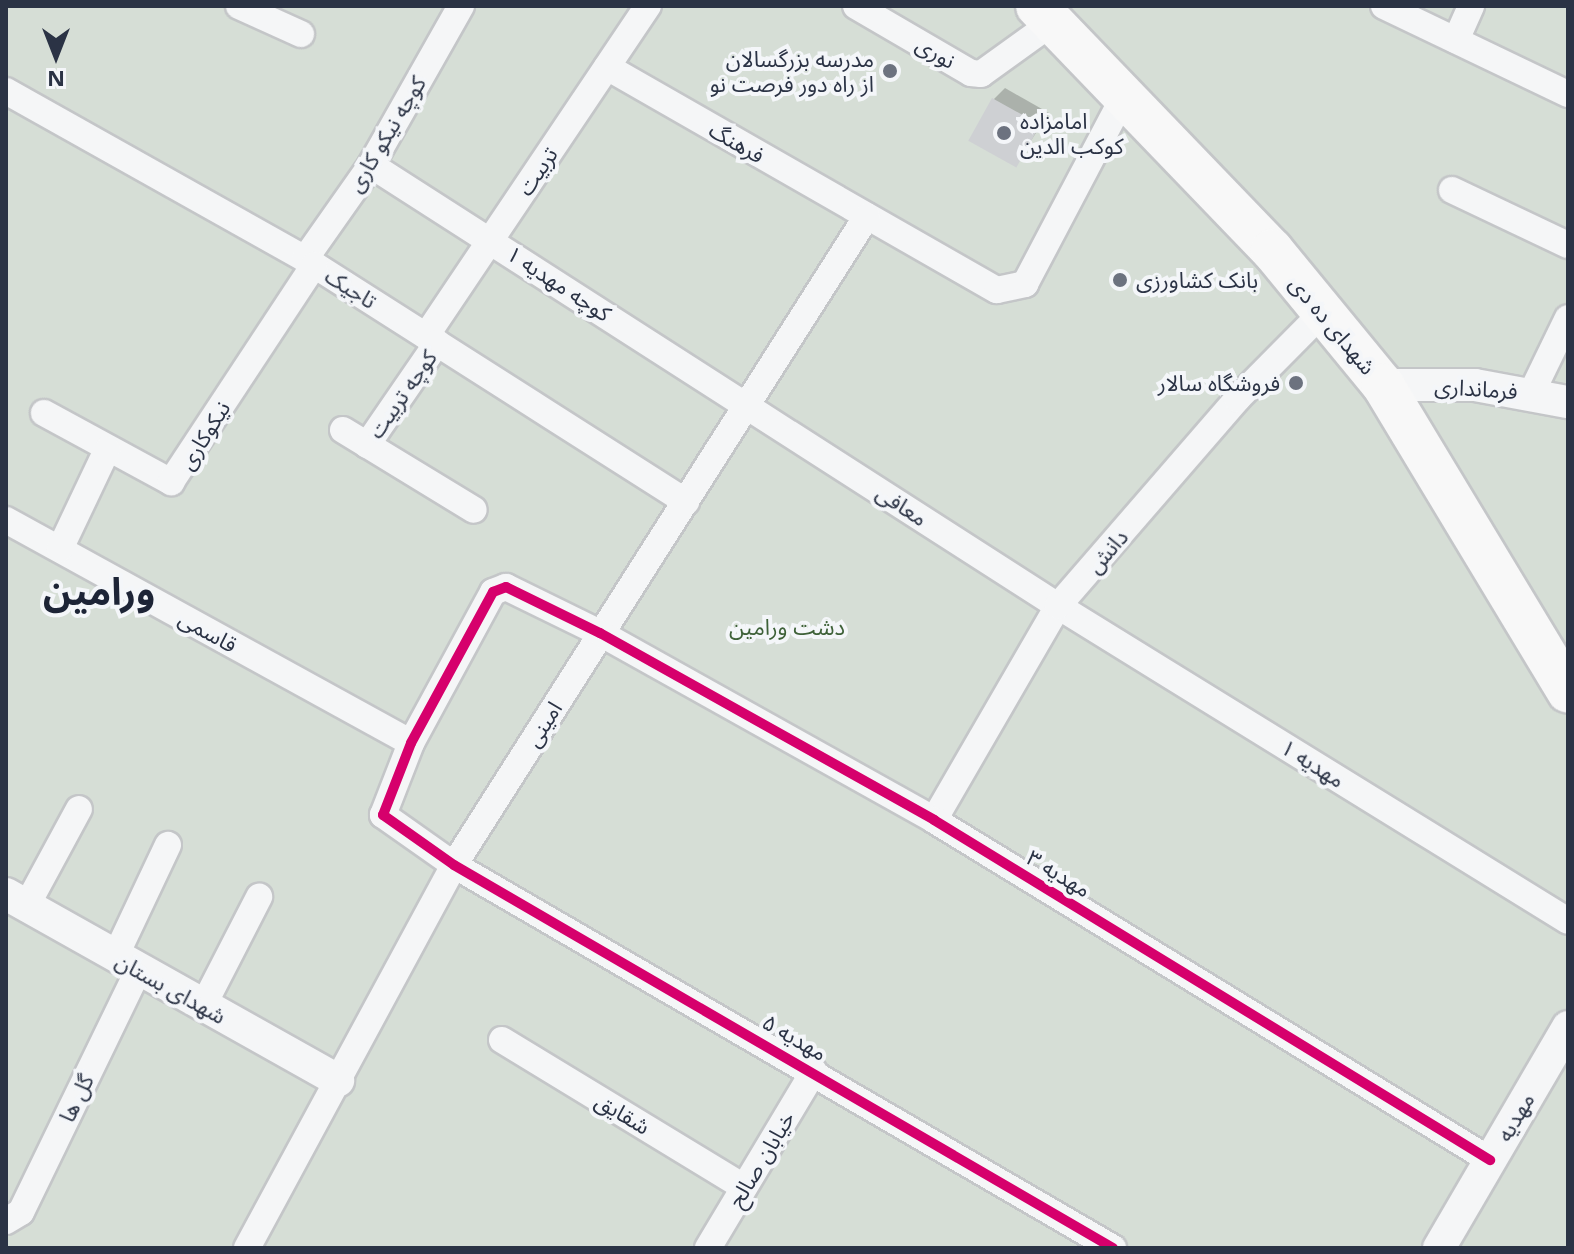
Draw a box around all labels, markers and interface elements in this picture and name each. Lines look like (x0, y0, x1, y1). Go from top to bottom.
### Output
north arrow (16, 16, 96, 96)
street label: نوری (912, 30, 960, 74)
place label: مدرسه بزرگسالان از راه دور فرصت نو (710, 45, 874, 96)
marker: مدرسه بزرگسالان از راه دور فرصت نو (881, 62, 899, 80)
text: N (47, 65, 65, 95)
street label: کوچه نیکو کاری (341, 71, 431, 197)
place label: امامزاده کوکب الدین (1020, 107, 1124, 158)
street label: فرهنگ (705, 116, 769, 168)
marker: امامزاده کوکب الدین (995, 124, 1013, 142)
street label: تربیت (511, 142, 563, 200)
street label: کوچه مهدیه ۱ (502, 240, 616, 326)
street label: تاجیک (320, 262, 382, 314)
place label: بانک کشاورزی (1136, 267, 1258, 293)
marker: بانک کشاورزی (1111, 271, 1129, 289)
street label: شهدای ده دی (1284, 271, 1382, 379)
street label: کوچه تربیت (362, 345, 442, 443)
place label: فروشگاه سالار (1158, 370, 1280, 396)
street label: فرمانداری (1434, 372, 1518, 404)
marker: فروشگاه سالار (1287, 374, 1305, 392)
street label: نیکوکاری (173, 396, 235, 474)
street label: معافی (872, 479, 932, 531)
street label: دانش (1081, 524, 1133, 578)
district label: ورامین (43, 568, 155, 614)
street label: قاسمی (174, 604, 242, 658)
park label: دشت ورامین (729, 614, 845, 640)
street label: امینی (519, 696, 567, 752)
street label: مهدیه ۱ (1276, 733, 1350, 793)
street label: مهدیه ۳ (1022, 844, 1096, 902)
street label: شهدای بستان (111, 947, 231, 1029)
street label: مهدیه ۵ (758, 1008, 832, 1066)
street label: گل ها (53, 1070, 99, 1126)
street label: شقایق (591, 1087, 655, 1139)
street label: مهدیه (1491, 1088, 1539, 1146)
street label: خیابان صالح (722, 1106, 800, 1212)

